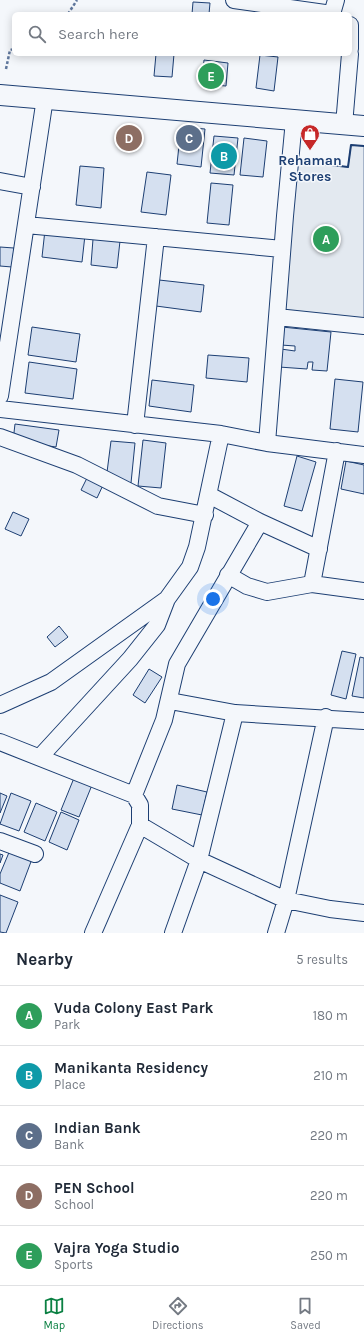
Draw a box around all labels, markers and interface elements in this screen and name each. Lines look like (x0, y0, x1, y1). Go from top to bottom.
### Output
search box (12, 12, 352, 56)
icon: search (26, 23, 48, 45)
text: Search here (58, 25, 139, 43)
pin: E (198, 61, 224, 91)
pin: D (116, 123, 142, 153)
pin: C (176, 123, 202, 153)
shop icon: Rehaman Stores (299, 123, 321, 151)
pin: B (211, 141, 237, 171)
place label: Rehaman Stores (278, 152, 342, 185)
pin: A (313, 224, 339, 254)
your location (203, 589, 223, 609)
text: Nearby (16, 949, 73, 969)
text: 5 results (296, 952, 348, 967)
text: Vuda Colony East Park (54, 999, 213, 1017)
text: A (25, 1008, 33, 1023)
text: 180 m (313, 1008, 348, 1023)
text: Park (54, 1017, 80, 1032)
text: Manikanta Residency (54, 1059, 208, 1077)
text: B (25, 1068, 33, 1083)
text: 210 m (313, 1068, 348, 1083)
text: Place (54, 1077, 85, 1092)
text: Indian Bank (54, 1119, 141, 1137)
text: C (25, 1128, 33, 1143)
text: 220 m (310, 1128, 348, 1143)
text: Bank (54, 1137, 84, 1152)
text: PEN School (54, 1179, 134, 1197)
text: D (25, 1188, 33, 1203)
text: 220 m (310, 1188, 348, 1203)
text: School (54, 1197, 94, 1212)
text: Vajra Yoga Studio (54, 1239, 180, 1257)
text: E (25, 1248, 33, 1263)
text: 250 m (310, 1248, 348, 1263)
text: Sports (54, 1257, 93, 1272)
tab: Map (43, 1295, 65, 1332)
tab: Directions (152, 1295, 204, 1332)
tab: Saved (290, 1295, 321, 1332)

